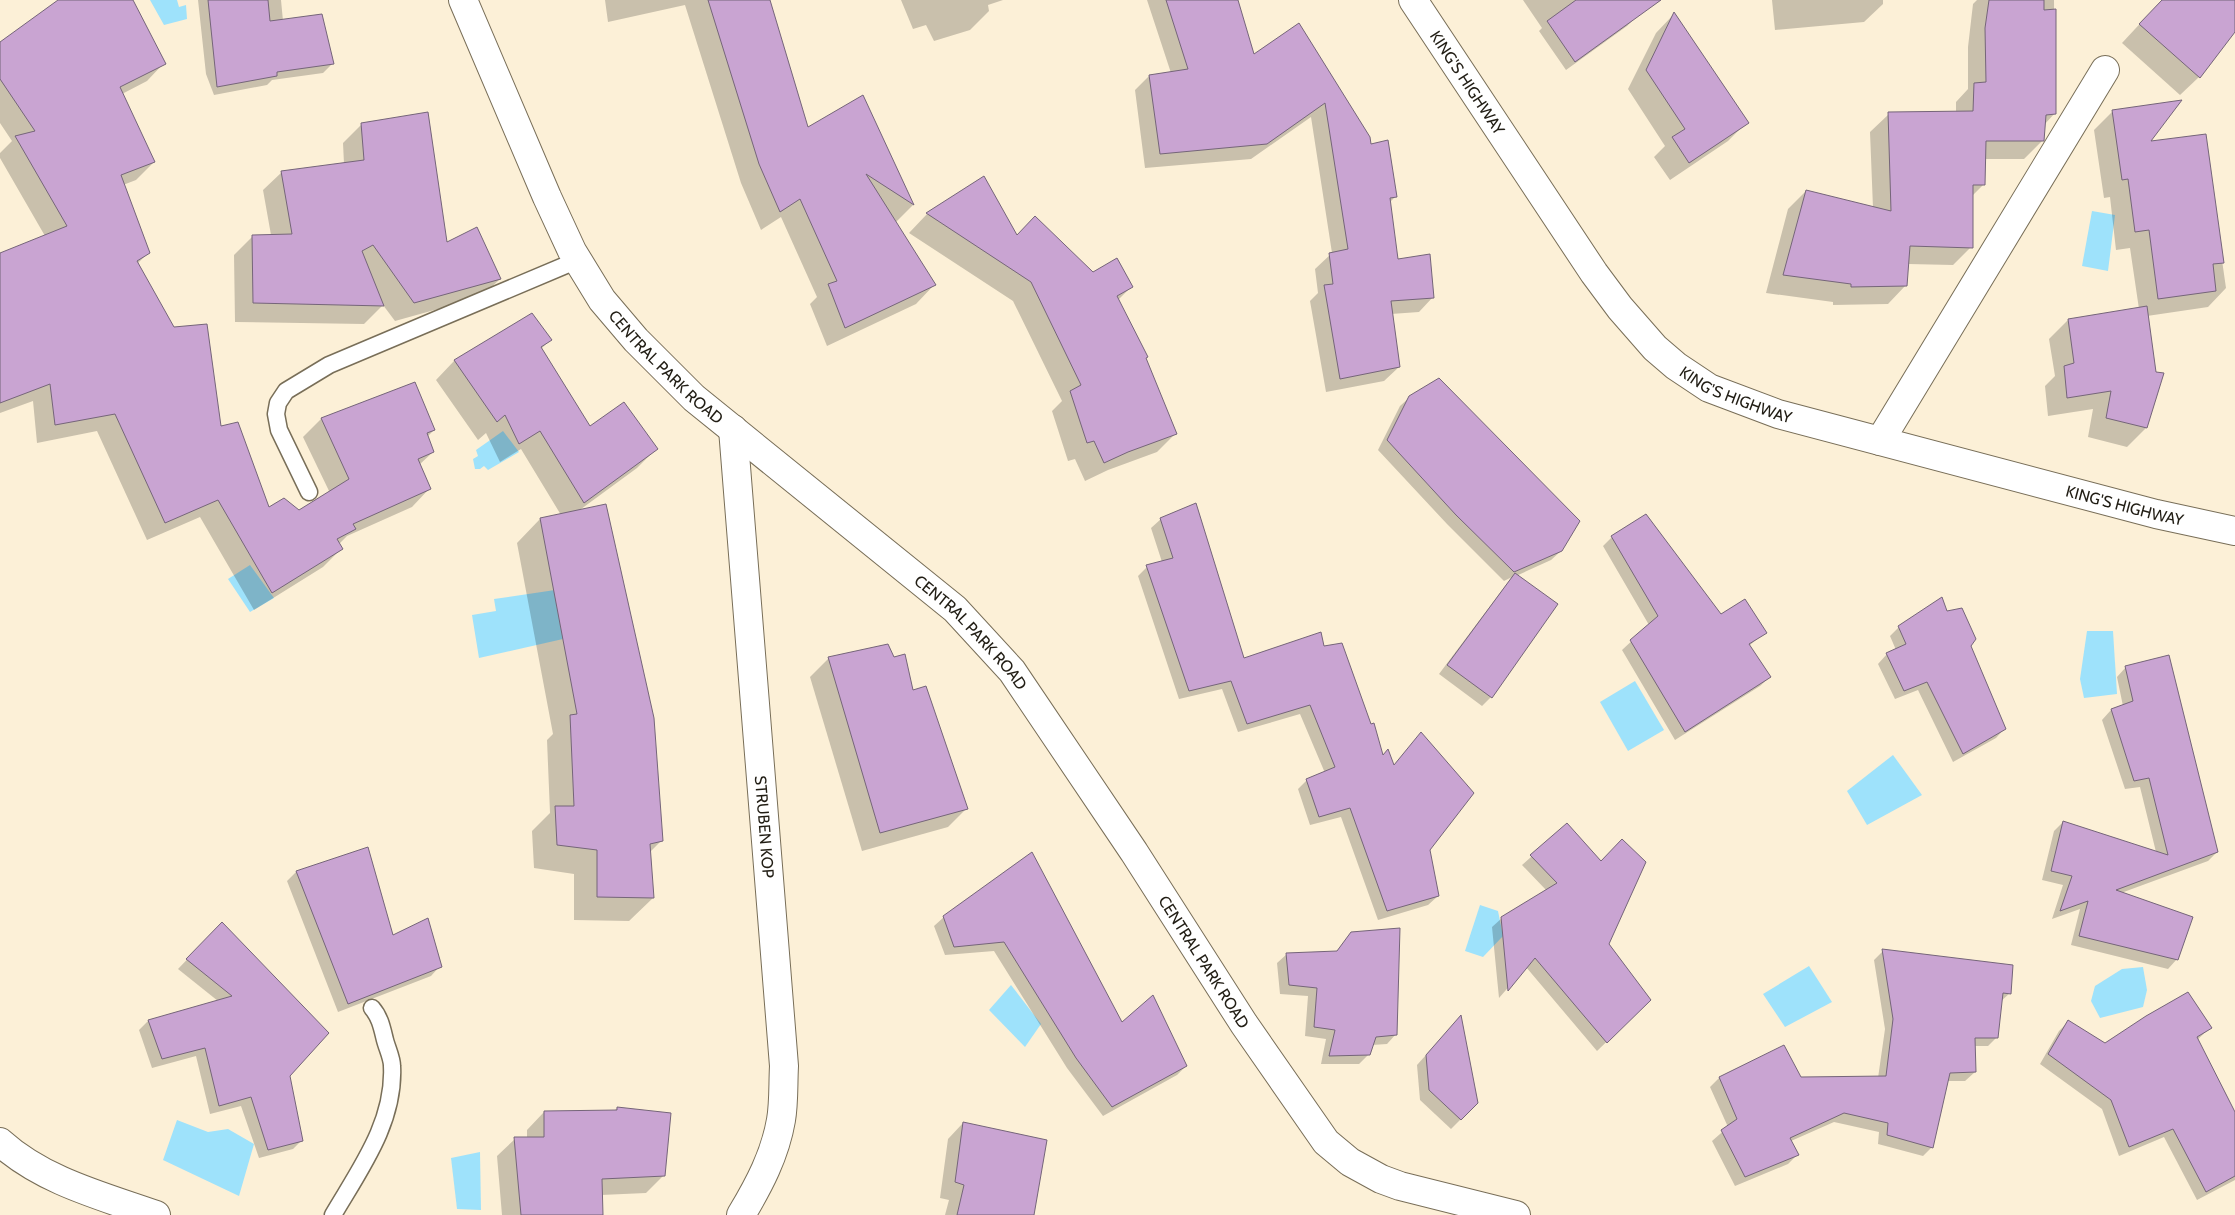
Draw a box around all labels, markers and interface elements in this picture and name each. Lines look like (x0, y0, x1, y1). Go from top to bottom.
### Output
street label: KING'S HIGHWAY (1426, 27, 1509, 139)
street label: CENTRAL PARK ROAD (605, 306, 727, 428)
street label: KING'S HIGHWAY (1676, 362, 1795, 427)
street label: KING'S HIGHWAY (2064, 482, 2186, 530)
street label: CENTRAL PARK ROAD (911, 571, 1031, 693)
street label: STRUBEN KOP (751, 775, 778, 879)
street label: CENTRAL PARK ROAD (1154, 892, 1253, 1032)

